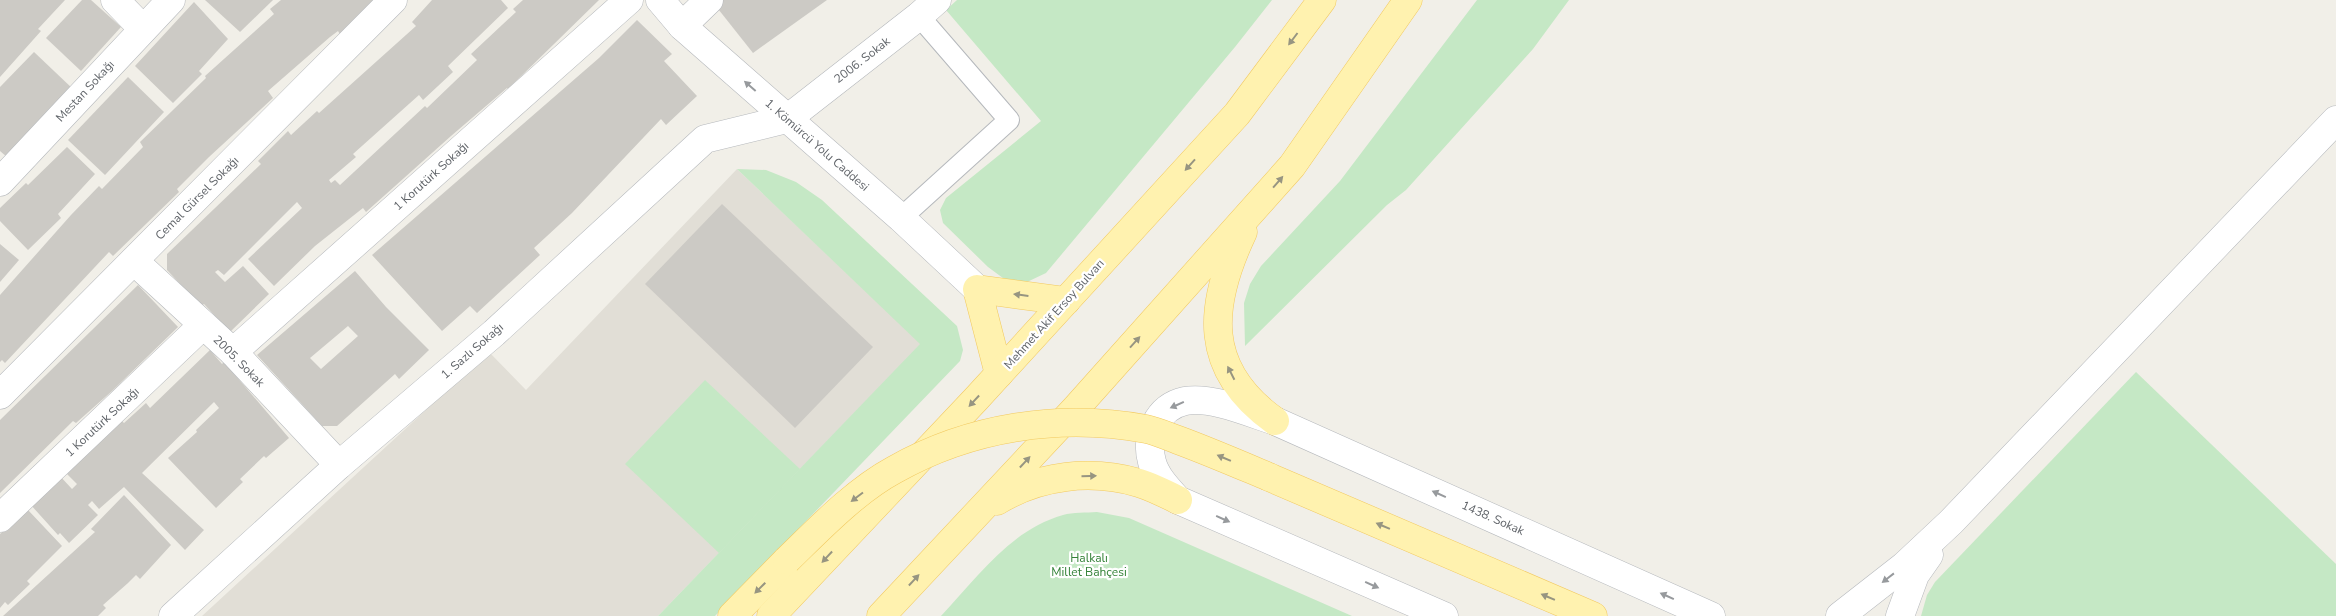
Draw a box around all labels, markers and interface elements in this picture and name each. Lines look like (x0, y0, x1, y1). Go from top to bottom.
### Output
street label: 2006. Sokak (831, 32, 894, 87)
one-way arrow (1288, 32, 1298, 46)
street label: Mestan Sokağı (52, 57, 118, 125)
one-way arrow (744, 81, 757, 92)
street label: 1. Kömürcü Yolu Caddesi (762, 95, 872, 195)
street label: 1 Korutürk Sokağı (390, 138, 472, 214)
street label: Cemal Gürsel Sokağı (152, 153, 242, 243)
one-way arrow (1184, 159, 1196, 171)
one-way arrow (1272, 176, 1284, 188)
street label: Mehmet Akif Ersoy Bulvarı (1000, 256, 1108, 372)
one-way arrow (1013, 291, 1029, 299)
street label: 1. Sazlı Sokağı (437, 319, 507, 383)
street label: 2005. Sokak (210, 332, 269, 391)
one-way arrow (1129, 337, 1141, 349)
one-way arrow (1227, 366, 1235, 380)
street label: 1 Korutürk Sokağı (62, 383, 142, 461)
one-way arrow (968, 395, 980, 407)
one-way arrow (1170, 401, 1184, 409)
one-way arrow (1217, 453, 1231, 461)
one-way arrow (1019, 456, 1031, 468)
one-way arrow (1081, 471, 1097, 479)
one-way arrow (1432, 490, 1446, 498)
one-way arrow (850, 492, 864, 502)
street label: 1438. Sokak (1459, 497, 1528, 539)
one-way arrow (1216, 516, 1230, 524)
one-way arrow (1376, 522, 1390, 530)
park label: Halkalı Millet Bahçesi (1051, 550, 1127, 580)
one-way arrow (821, 551, 833, 563)
one-way arrow (1882, 573, 1895, 584)
one-way arrow (908, 575, 920, 587)
one-way arrow (1365, 581, 1379, 589)
one-way arrow (754, 582, 766, 594)
one-way arrow (1541, 592, 1555, 600)
one-way arrow (1660, 592, 1674, 600)

